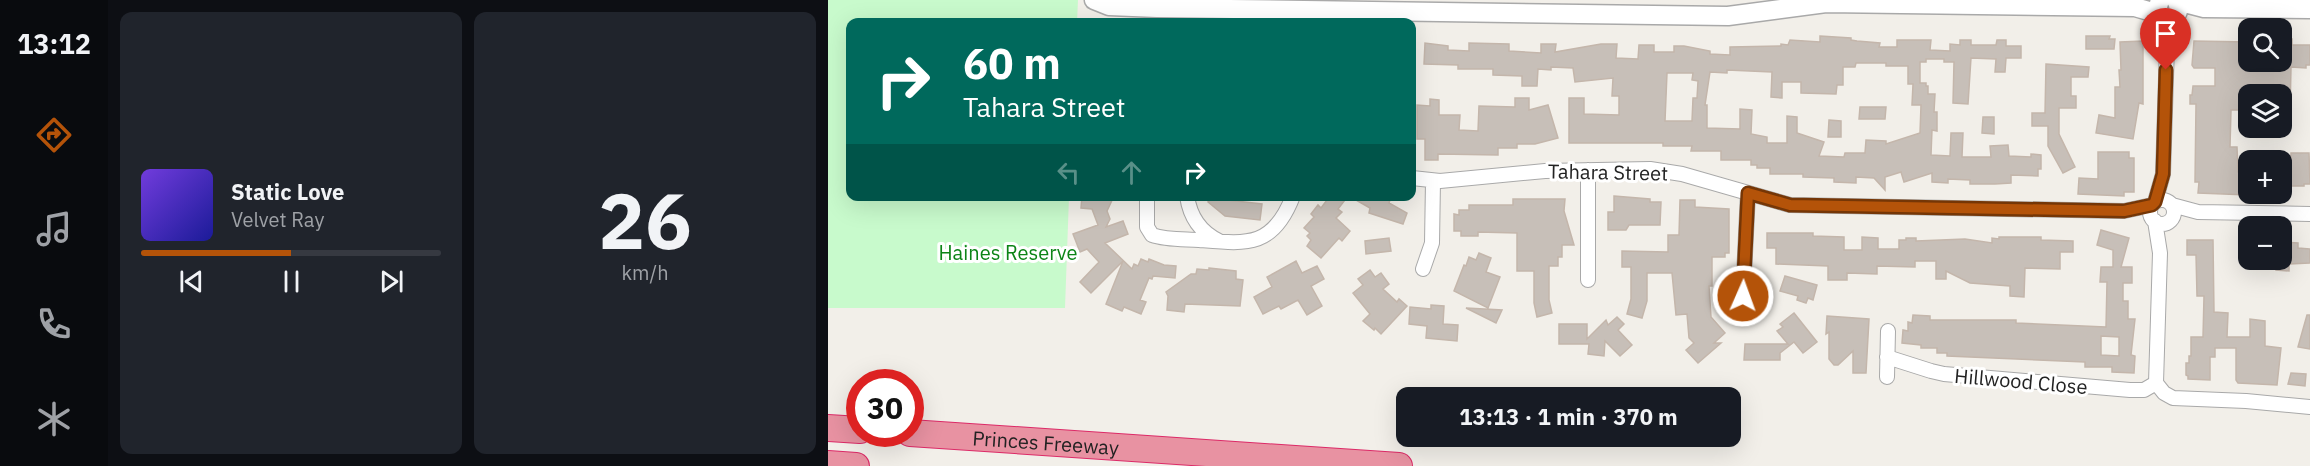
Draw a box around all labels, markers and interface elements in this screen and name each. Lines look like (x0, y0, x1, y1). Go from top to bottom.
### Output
pin (2140, 8, 2191, 70)
icon: arrive (2149, 17, 2182, 50)
map controls (2238, 18, 2292, 270)
button: search (2238, 18, 2292, 72)
text: 13:12 (17, 26, 91, 61)
text: 60 m (963, 36, 1061, 91)
icon: right (864, 42, 942, 120)
button: layers (2238, 84, 2292, 138)
text: Tahara Street (963, 89, 1125, 124)
icon: directions (33, 114, 75, 156)
button: + (2238, 150, 2292, 204)
icon: left (1052, 156, 1085, 189)
icon: ahead (1115, 156, 1148, 189)
icon: right (1178, 156, 1211, 189)
street label: Tahara Street (1548, 157, 1668, 187)
text: 26 (598, 169, 692, 270)
text: Static Love (231, 177, 344, 206)
text: Velvet Ray (231, 206, 324, 233)
icon: music (33, 208, 75, 250)
button: − (2238, 216, 2292, 270)
park label: Haines Reserve (938, 239, 1078, 266)
text: km/h (621, 259, 669, 286)
position arrow (1711, 264, 1775, 328)
icon: previous (175, 265, 208, 298)
icon: pause (275, 265, 308, 298)
icon: next (375, 265, 408, 298)
icon: phone (33, 303, 75, 345)
street label: Hillwood Close (1953, 362, 2089, 400)
speed limit sign: 30 (846, 369, 924, 447)
icon: climate (33, 398, 75, 440)
text: 13:13 · 1 min · 370 m (1459, 402, 1678, 431)
street label: Princes Freeway (972, 424, 1120, 461)

